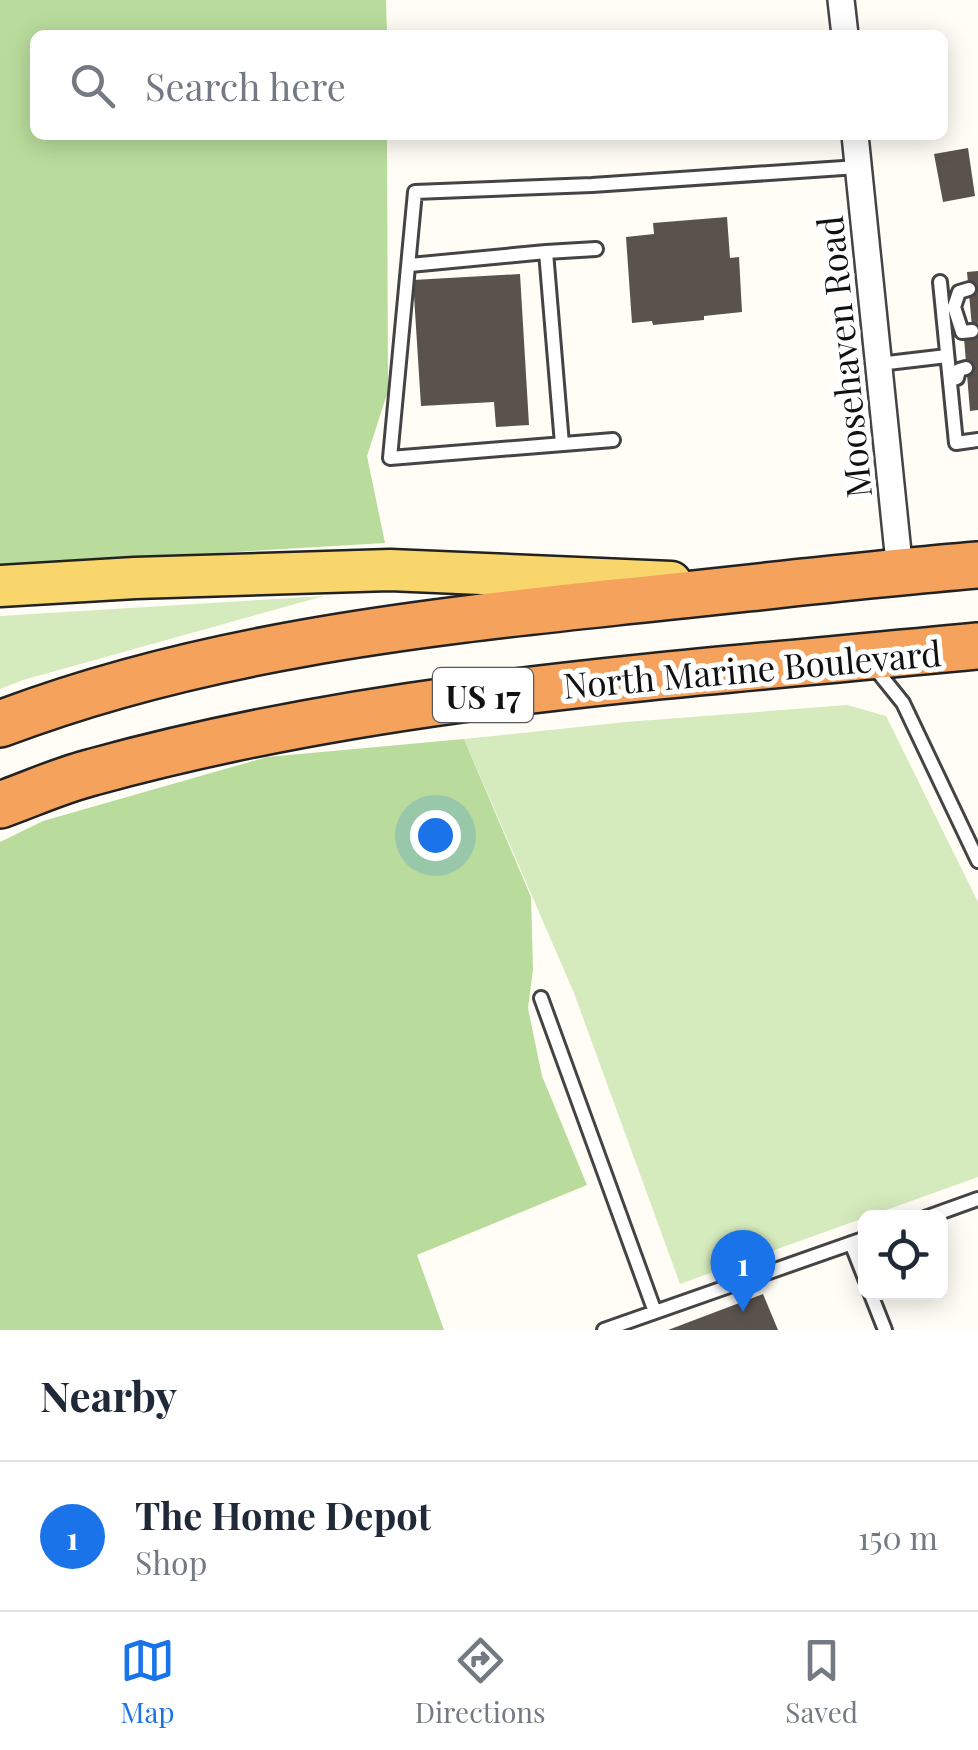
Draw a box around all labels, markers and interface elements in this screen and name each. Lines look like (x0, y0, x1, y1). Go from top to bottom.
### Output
search box (30, 30, 948, 140)
icon: search (65, 58, 120, 113)
text: Search here (145, 60, 346, 111)
street label: Moosehaven Road (805, 214, 881, 500)
street label: North Marine Boulevard (561, 628, 943, 708)
road number: US 17 (433, 668, 533, 722)
your location (410, 810, 461, 861)
map controls (858, 1210, 948, 1300)
button: locate (858, 1210, 948, 1300)
pin: 1 (710, 1230, 776, 1312)
text: Nearby (40, 1367, 177, 1423)
text: The Home Depot (135, 1489, 431, 1540)
text: 1 (66, 1515, 79, 1558)
text: 150 m (858, 1515, 938, 1558)
text: Shop (135, 1540, 207, 1583)
tab: Map (120, 1633, 175, 1730)
tab: Directions (415, 1633, 546, 1730)
tab: Saved (785, 1633, 858, 1730)

